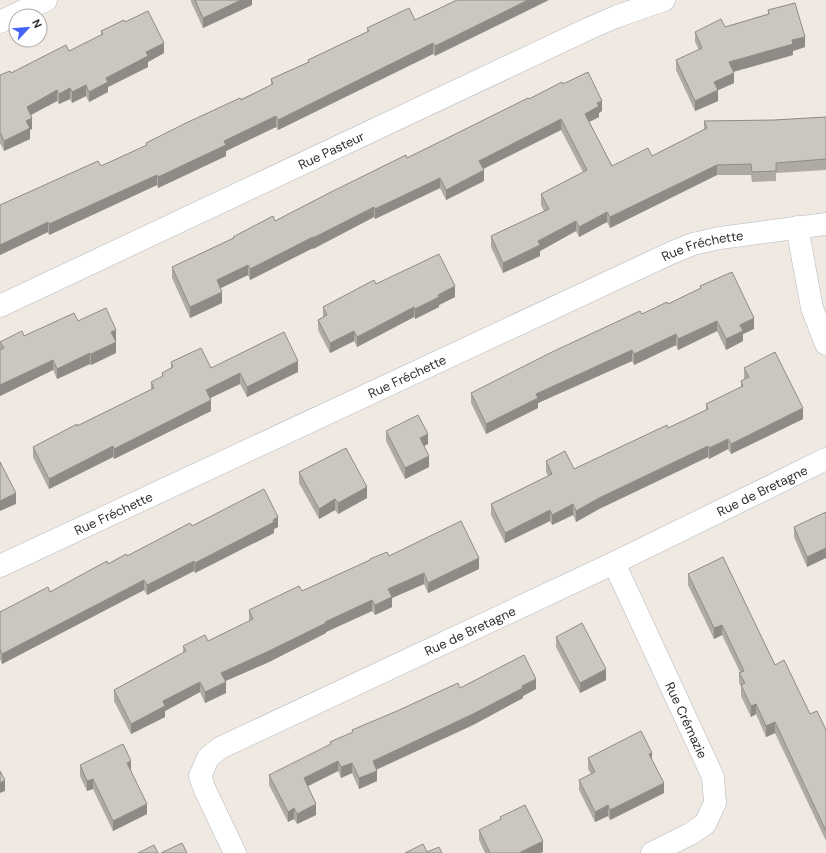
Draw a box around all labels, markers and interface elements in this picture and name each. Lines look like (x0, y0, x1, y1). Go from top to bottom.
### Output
north arrow (8, 8, 48, 48)
text: N (29, 17, 45, 30)
street label: Rue Pasteur (295, 128, 367, 173)
street label: Rue Fréchette (659, 227, 744, 265)
street label: Rue Fréchette (365, 351, 449, 402)
street label: Rue de Bretagne (714, 461, 810, 520)
street label: Rue Fréchette (72, 488, 155, 539)
street label: Rue de Bretagne (422, 602, 518, 660)
street label: Rue Crémazie (661, 679, 711, 761)

